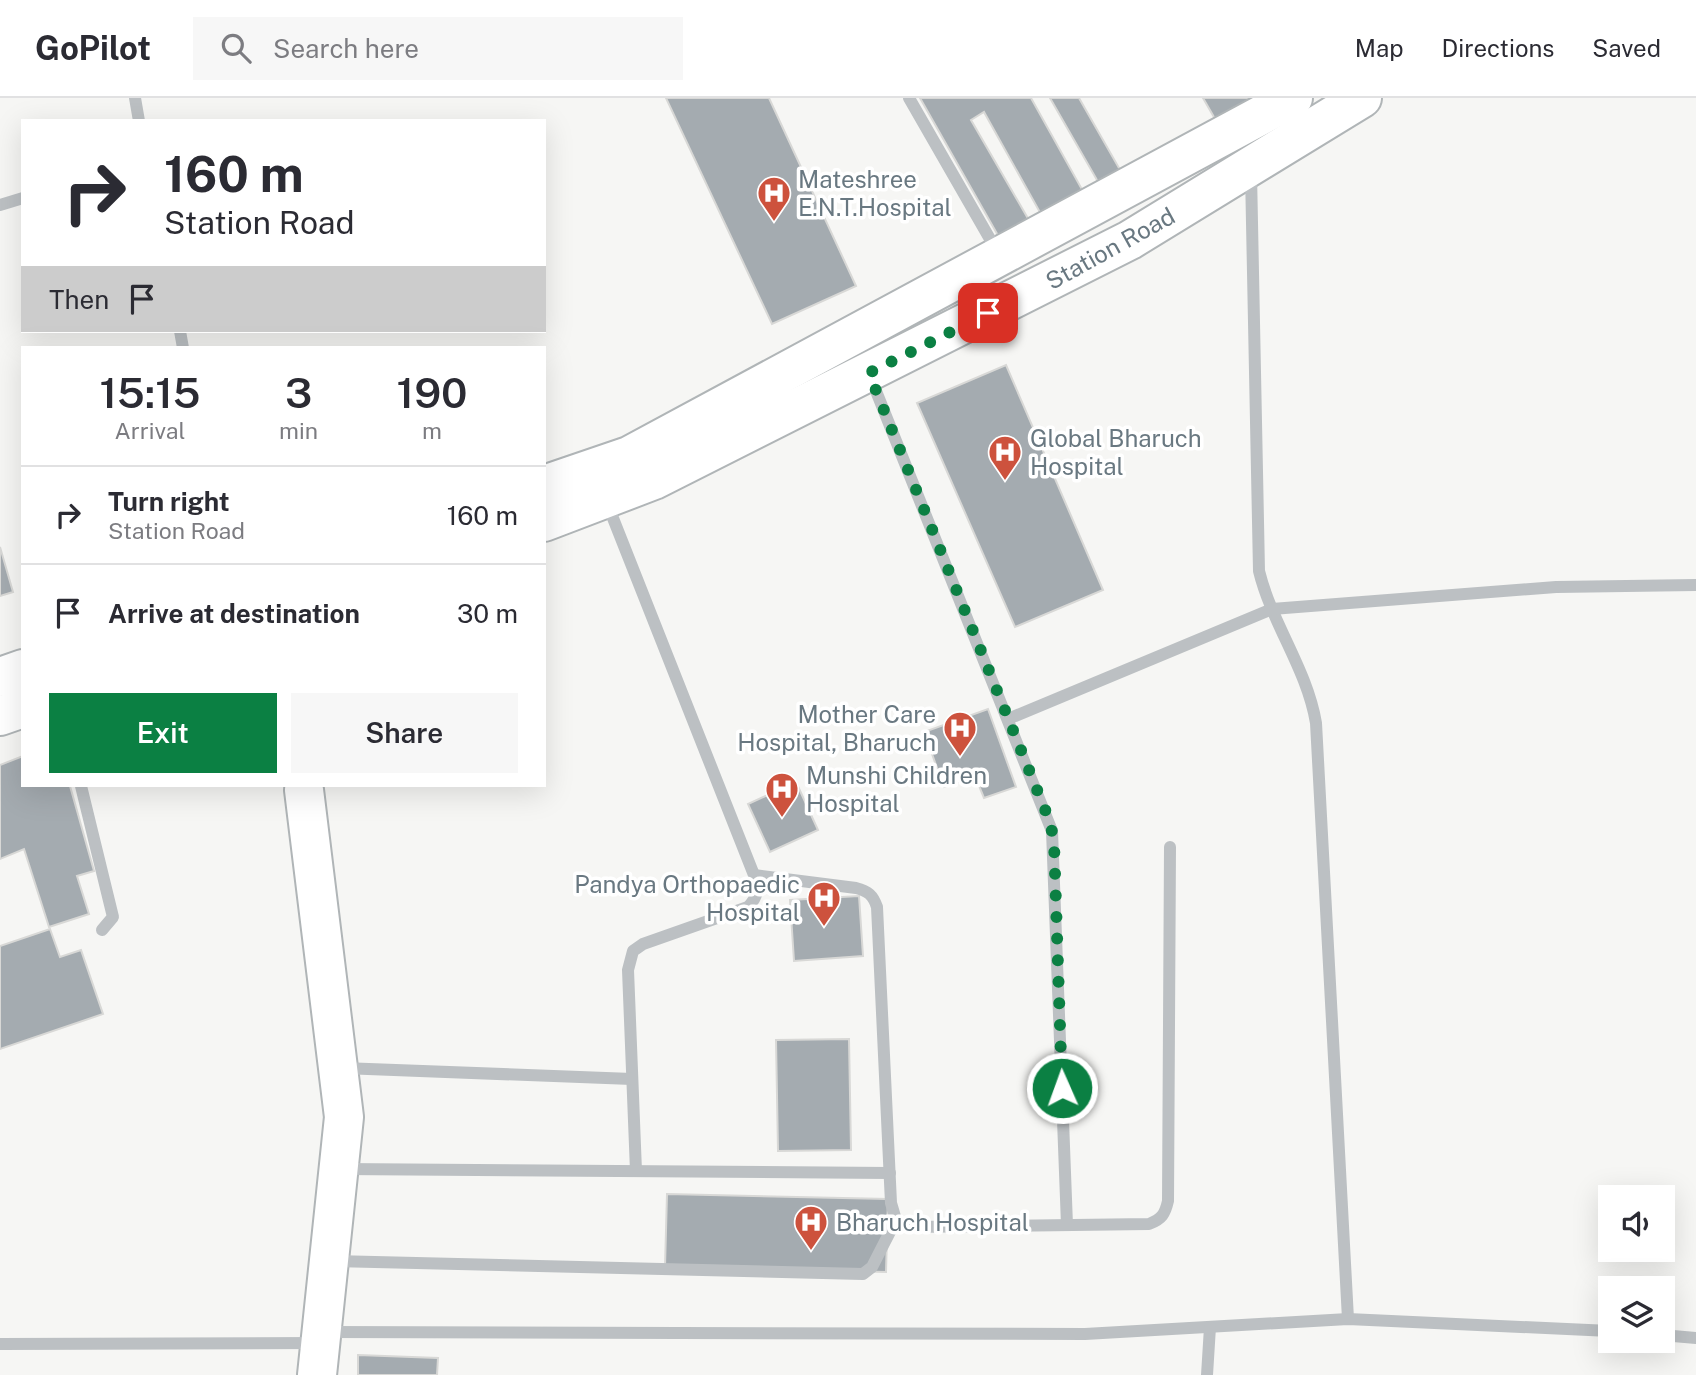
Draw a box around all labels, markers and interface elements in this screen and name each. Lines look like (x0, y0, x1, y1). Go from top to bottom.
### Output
search box (193, 17, 683, 80)
text: GoPilot (35, 29, 151, 67)
icon: search (217, 29, 255, 67)
text: Search here (273, 33, 419, 64)
text: Map (1355, 34, 1404, 62)
text: Directions (1442, 34, 1554, 62)
text: Saved (1592, 34, 1661, 62)
text: 160 m (164, 145, 304, 203)
icon: right (49, 147, 140, 238)
place label: Mateshree E.N.T.Hospital (798, 165, 952, 221)
hospital icon: Mateshree E.N.T.Hospital (755, 174, 793, 223)
street label: Station Road (1041, 201, 1179, 295)
text: Station Road (164, 204, 355, 241)
icon: arrive (123, 280, 161, 318)
pin (958, 283, 1018, 343)
text: Then (49, 284, 109, 315)
icon: arrive (969, 294, 1007, 332)
text: 15:15 (100, 368, 201, 417)
text: 3 (285, 368, 312, 417)
text: 190 (397, 368, 467, 417)
text: Arrival (115, 417, 186, 444)
text: min (279, 417, 318, 444)
text: m (422, 417, 442, 444)
place label: Global Bharuch Hospital (1030, 424, 1202, 480)
hospital icon: Global Bharuch Hospital (986, 433, 1024, 482)
text: Turn right (108, 486, 230, 517)
icon: right (49, 496, 87, 534)
text: 160 m (447, 500, 518, 531)
text: Station Road (108, 517, 245, 544)
icon: arrive (49, 594, 87, 632)
text: Arrive at destination (108, 598, 360, 629)
text: 30 m (457, 598, 518, 629)
button: Exit (49, 693, 277, 773)
button: Share (291, 693, 518, 773)
place label: Mother Care Hospital, Bharuch (737, 700, 936, 756)
hospital icon: Mother Care Hospital, Bharuch (941, 709, 979, 758)
place label: Munshi Children Hospital (806, 761, 987, 817)
hospital icon: Munshi Children Hospital (763, 770, 801, 819)
place label: Pandya Orthopaedic Hospital (574, 870, 800, 926)
hospital icon: Pandya Orthopaedic Hospital (805, 879, 843, 928)
position arrow (1025, 1051, 1099, 1125)
map controls (1598, 1185, 1675, 1353)
button: sound (1598, 1185, 1675, 1262)
hospital icon: Bharuch Hospital (792, 1203, 830, 1252)
place label: Bharuch Hospital (836, 1208, 1029, 1236)
button: layers (1598, 1276, 1675, 1353)

